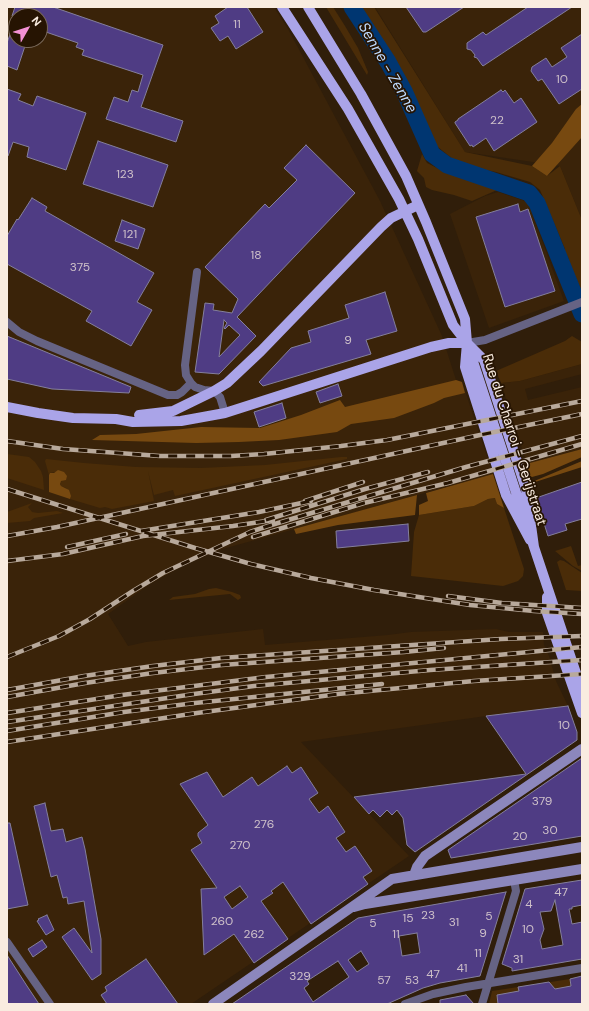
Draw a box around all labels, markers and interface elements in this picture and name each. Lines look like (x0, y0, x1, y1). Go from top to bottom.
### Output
north arrow (8, 8, 48, 48)
text: N (29, 14, 45, 29)
house number: 11 (233, 18, 241, 32)
water label: Senne - Zenne (354, 19, 420, 117)
house number: 10 (556, 73, 568, 87)
house number: 22 (490, 114, 504, 128)
house number: 123 (116, 168, 134, 182)
house number: 121 (123, 228, 137, 242)
house number: 18 (250, 249, 262, 263)
house number: 375 (70, 261, 90, 275)
house number: 9 (344, 334, 352, 348)
street label: Rue du Charroi - Gerijstraat (478, 352, 550, 528)
house number: 10 (558, 719, 570, 733)
house number: 379 (532, 795, 552, 809)
house number: 276 (254, 818, 274, 832)
house number: 30 (542, 824, 558, 838)
house number: 20 (513, 830, 527, 844)
house number: 270 (229, 839, 251, 853)
house number: 47 (554, 886, 568, 900)
house number: 4 (525, 898, 533, 912)
house number: 23 (421, 909, 435, 923)
house number: 5 (485, 910, 493, 924)
house number: 15 (402, 912, 414, 926)
house number: 260 (211, 915, 233, 929)
house number: 31 (449, 916, 459, 930)
house number: 5 (369, 917, 377, 931)
house number: 10 (522, 923, 534, 937)
house number: 9 (479, 927, 487, 941)
house number: 262 (243, 928, 265, 942)
house number: 11 (392, 928, 400, 942)
house number: 11 (474, 947, 482, 961)
house number: 31 (513, 953, 523, 967)
house number: 41 (456, 962, 468, 976)
house number: 47 (426, 968, 440, 982)
house number: 329 (289, 970, 311, 984)
house number: 57 (377, 974, 391, 988)
house number: 53 (405, 974, 419, 988)

